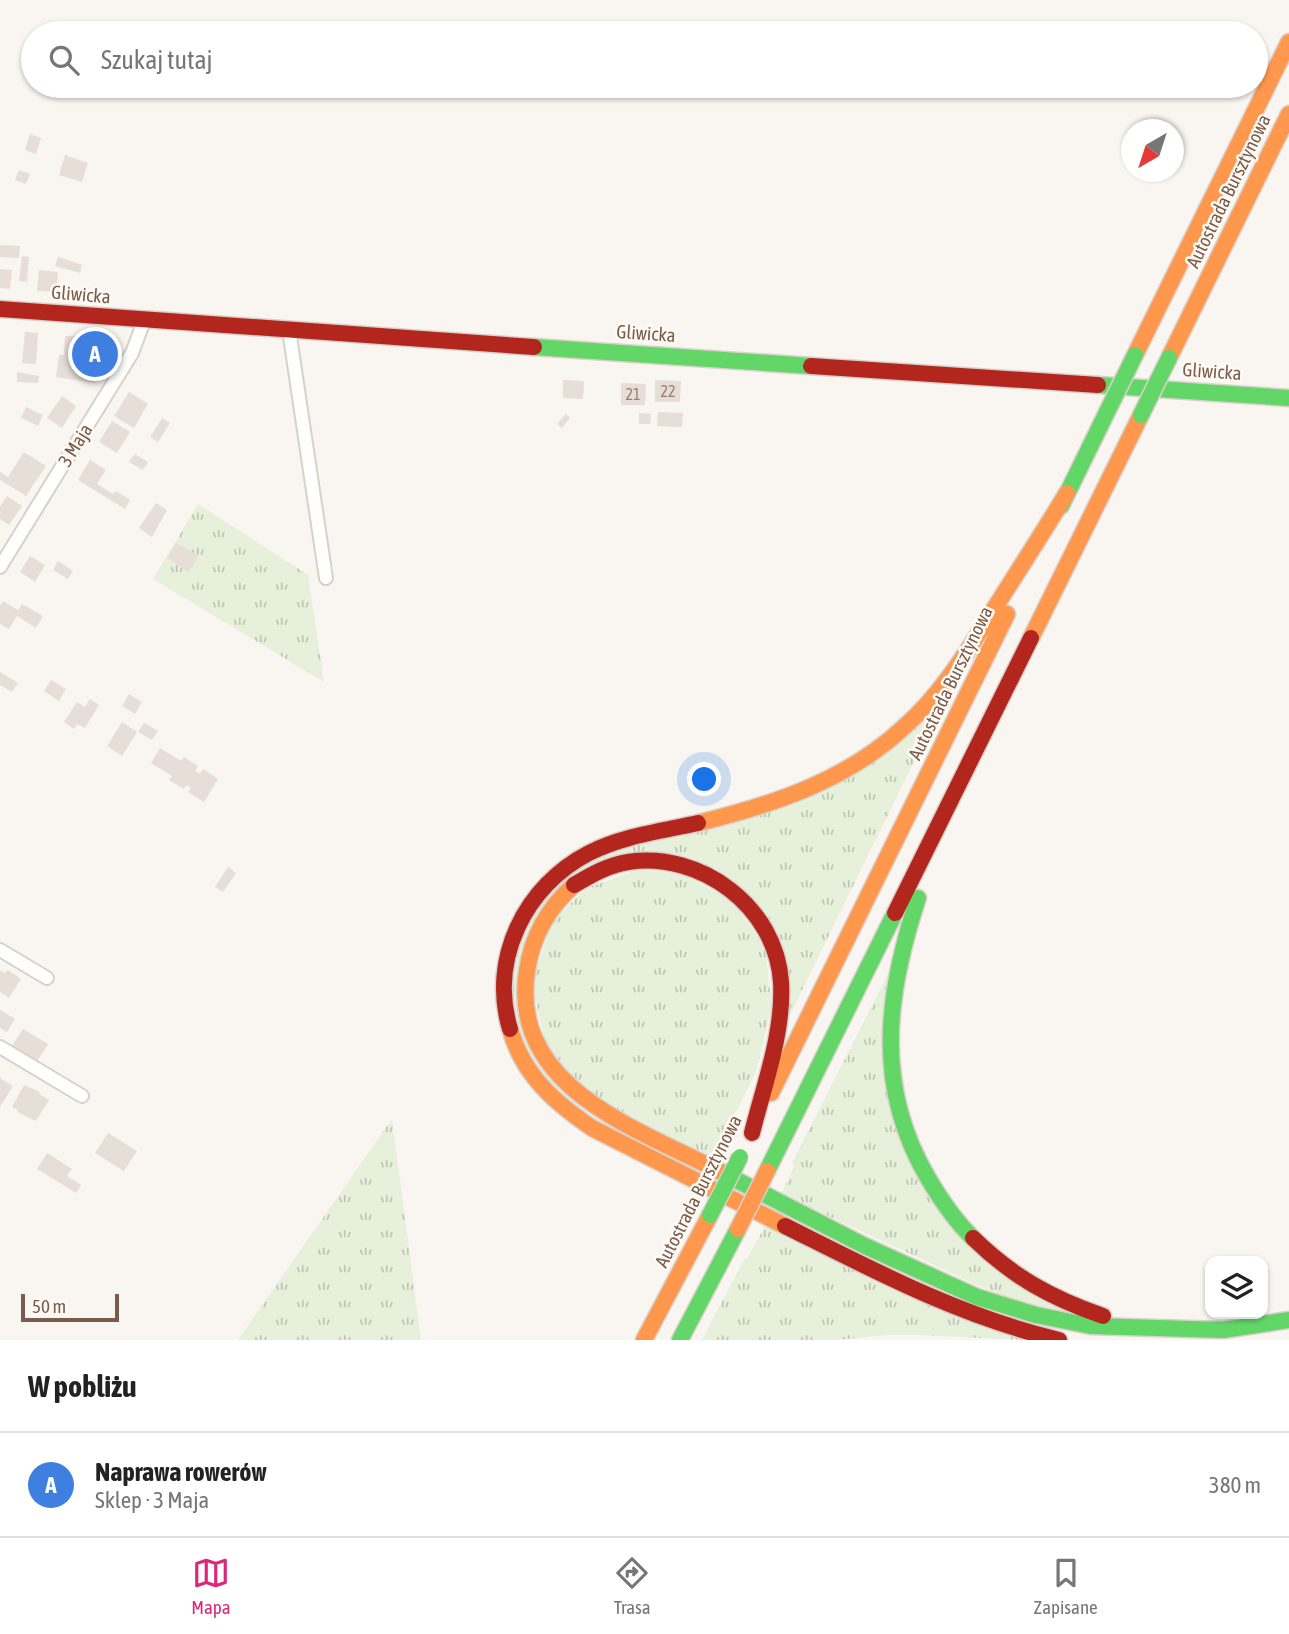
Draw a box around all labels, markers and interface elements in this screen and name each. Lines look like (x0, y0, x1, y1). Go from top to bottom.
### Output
search box (21, 21, 1268, 98)
icon: search (45, 41, 83, 79)
text: Szukaj tutaj (101, 45, 213, 75)
street label: Autostrada Bursztynowa (1181, 111, 1275, 271)
north arrow (1121, 119, 1184, 182)
street label: Gliwicka (50, 280, 112, 308)
street label: Gliwicka (616, 320, 676, 346)
pin: A (72, 328, 118, 380)
street label: Gliwicka (1182, 358, 1242, 384)
house number: 22 (660, 382, 676, 400)
house number: 21 (625, 385, 641, 403)
street label: 3 Maja (53, 420, 97, 470)
street label: Autostrada Bursztynowa (903, 603, 997, 763)
your location (687, 762, 721, 796)
street label: Autostrada Bursztynowa (650, 1111, 746, 1271)
map controls (1205, 1256, 1268, 1319)
button: layers (1205, 1256, 1268, 1319)
scale bar (21, 1291, 119, 1323)
text: 50 m (32, 1295, 66, 1317)
text: W pobliżu (28, 1369, 137, 1403)
text: Naprawa rowerów (95, 1457, 267, 1487)
text: A (45, 1472, 57, 1498)
text: 380 m (1209, 1472, 1261, 1498)
text: Sklep · 3 Maja (95, 1487, 209, 1513)
tab: Mapa (191, 1554, 231, 1618)
tab: Trasa (613, 1554, 651, 1618)
tab: Zapisane (1034, 1554, 1098, 1618)

